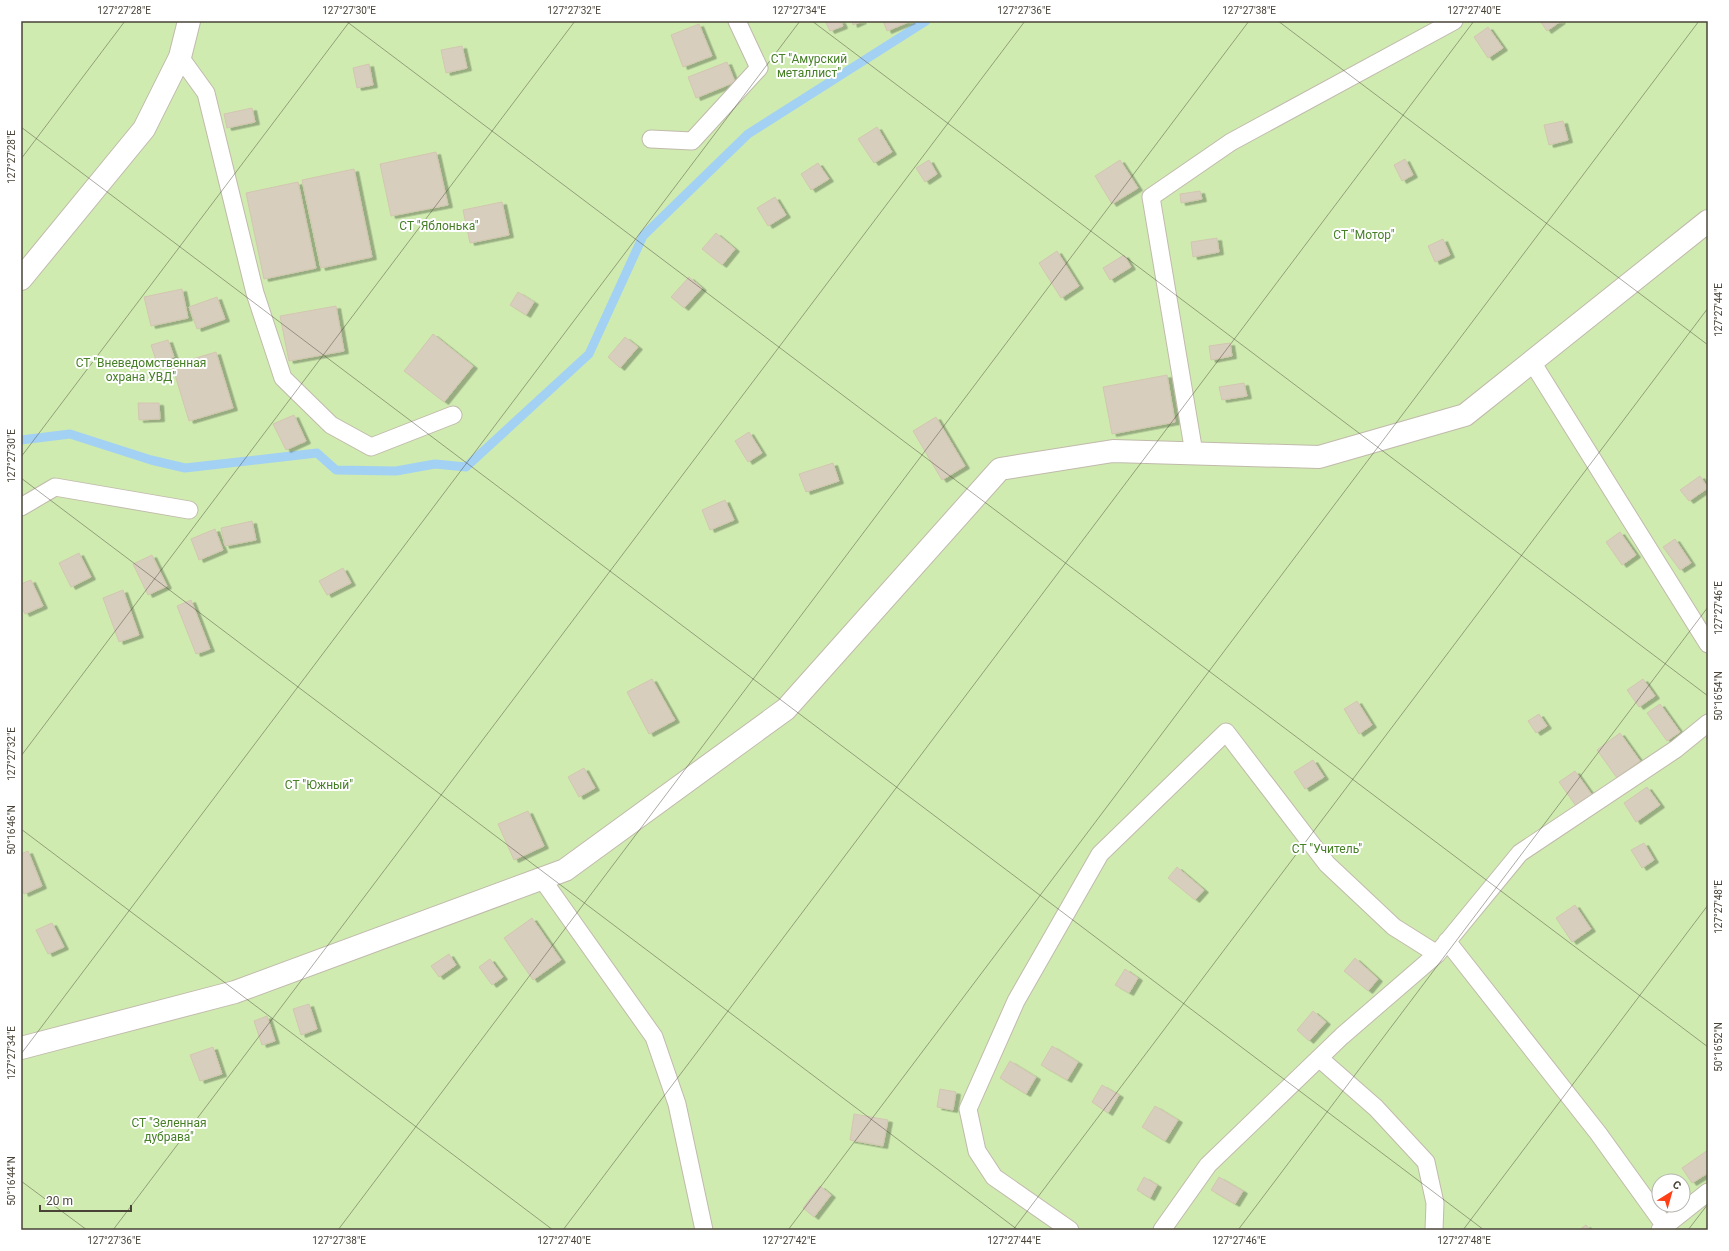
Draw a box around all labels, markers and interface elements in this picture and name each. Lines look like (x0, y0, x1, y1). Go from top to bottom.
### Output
text: 127°27'28"E (97, 5, 151, 16)
text: 127°27'30"E (322, 5, 376, 16)
text: 127°27'32"E (547, 5, 601, 16)
text: 127°27'34"E (772, 5, 826, 16)
text: 127°27'36"E (997, 5, 1051, 16)
text: 127°27'38"E (1222, 5, 1276, 16)
text: 127°27'40"E (1447, 5, 1501, 16)
park label: СТ "Амурский металлист" (771, 52, 847, 80)
text: 127°27'28"E (6, 130, 17, 184)
park label: СТ "Яблонька" (399, 219, 479, 233)
park label: СТ "Мотор" (1333, 228, 1395, 242)
text: 127°27'44"E (1713, 283, 1724, 337)
park label: СТ "Вневедомственная охрана УВД" (76, 356, 206, 384)
text: 127°27'30"E (6, 429, 17, 483)
text: 127°27'46"E (1713, 581, 1724, 635)
text: 50°16'54"N (1713, 671, 1724, 721)
text: 127°27'32"E (6, 727, 17, 781)
park label: СТ "Южный" (285, 778, 353, 792)
text: 50°16'46"N (6, 805, 17, 855)
park label: СТ "Учитель" (1292, 842, 1362, 856)
text: 127°27'48"E (1713, 880, 1724, 934)
text: 50°16'52"N (1713, 1022, 1724, 1072)
text: 127°27'34"E (6, 1026, 17, 1080)
park label: СТ "Зеленная дубрава" (131, 1116, 207, 1144)
text: 50°16'44"N (6, 1156, 17, 1206)
north arrow (1651, 1173, 1691, 1213)
text: С (1670, 1178, 1684, 1193)
scale bar (40, 1187, 131, 1213)
text: 20 m (46, 1194, 73, 1208)
text: 127°27'36"E (87, 1235, 141, 1246)
text: 127°27'38"E (312, 1235, 366, 1246)
text: 127°27'40"E (537, 1235, 591, 1246)
text: 127°27'42"E (762, 1235, 816, 1246)
text: 127°27'44"E (987, 1235, 1041, 1246)
text: 127°27'46"E (1212, 1235, 1266, 1246)
text: 127°27'48"E (1437, 1235, 1491, 1246)

